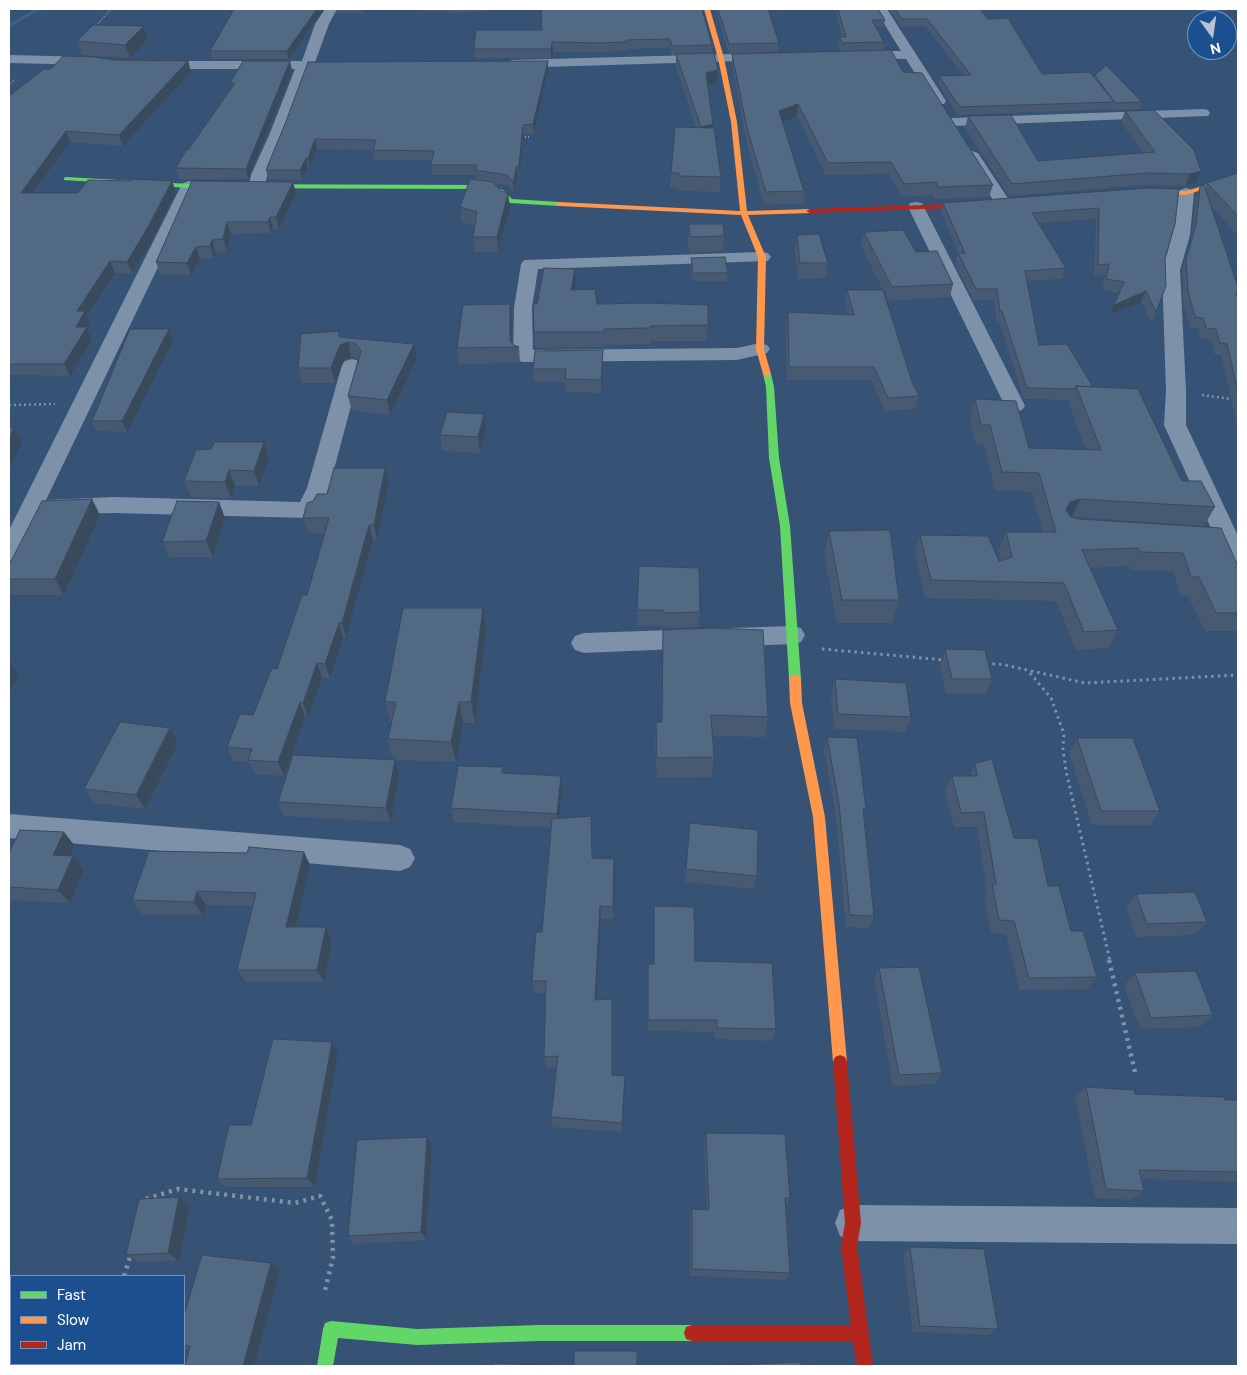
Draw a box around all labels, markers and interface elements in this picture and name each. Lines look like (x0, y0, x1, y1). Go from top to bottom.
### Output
north arrow (1187, 10, 1237, 60)
text: N (1208, 39, 1223, 59)
legend (10, 1275, 185, 1365)
text: Fast (57, 1285, 86, 1305)
text: Slow (57, 1310, 89, 1330)
text: Jam (57, 1335, 86, 1355)

